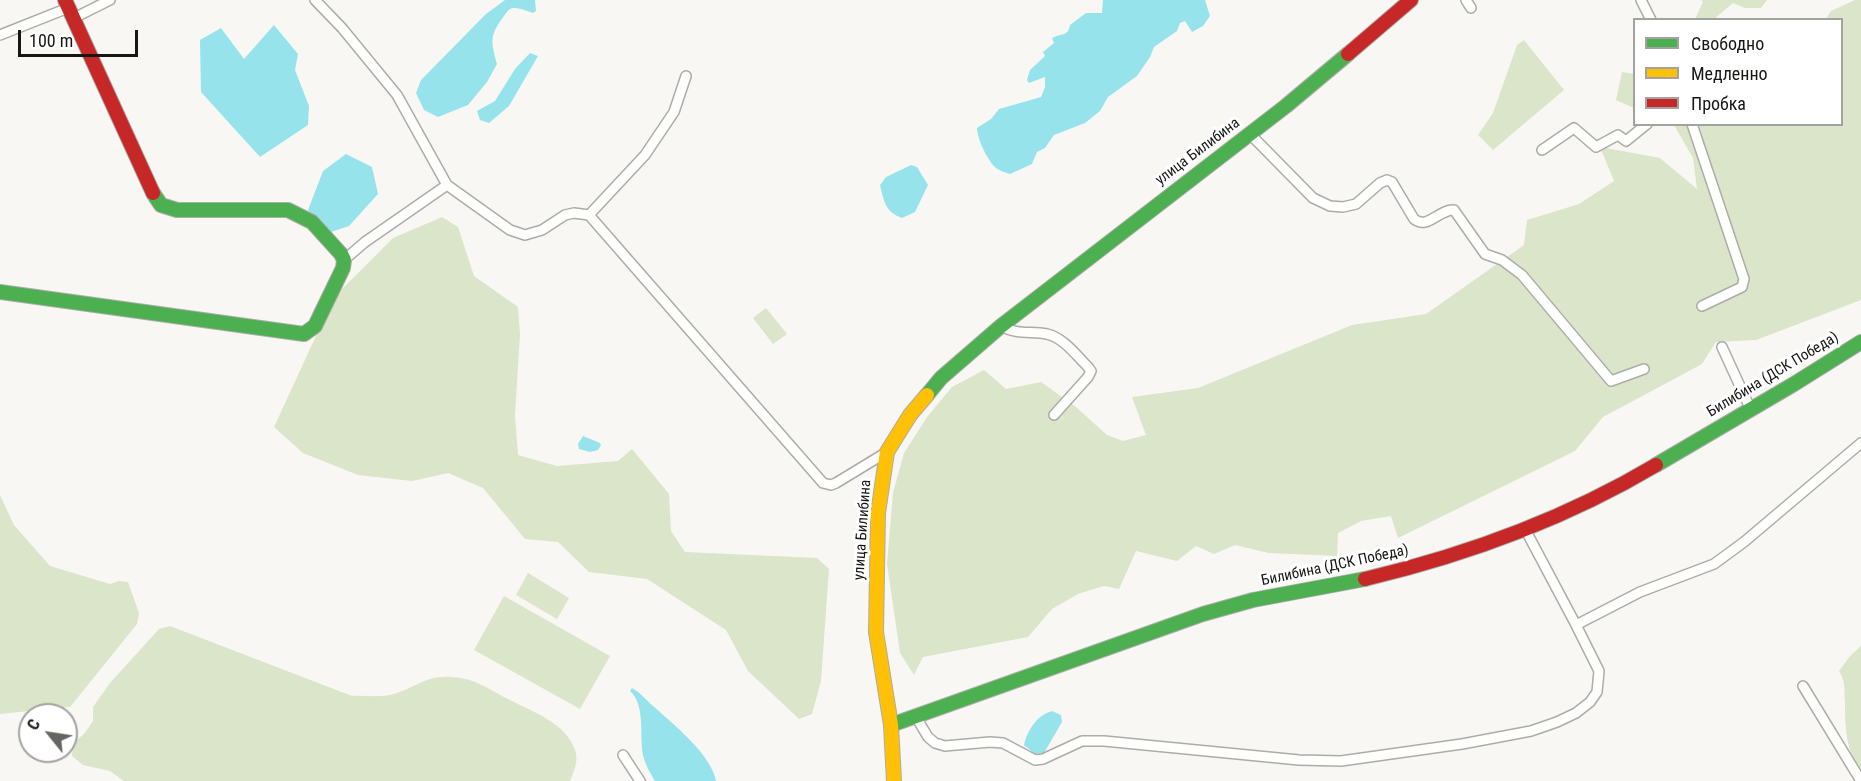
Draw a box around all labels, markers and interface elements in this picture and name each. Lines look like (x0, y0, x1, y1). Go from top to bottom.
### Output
scale bar (21, 18, 141, 56)
legend (1633, 18, 1843, 126)
text: 100 m (29, 30, 73, 51)
text: Свободно (1691, 33, 1764, 54)
text: Медленно (1691, 63, 1768, 84)
text: Пробка (1691, 93, 1746, 114)
street label: улица Билибина (1152, 115, 1244, 189)
street label: Билибина (ДСК Победа) (1704, 329, 1842, 421)
street label: улица Билибина (851, 479, 875, 581)
street label: Билибина (ДСК Победа) (1260, 542, 1410, 590)
north arrow (18, 703, 78, 763)
text: С (23, 716, 44, 733)

